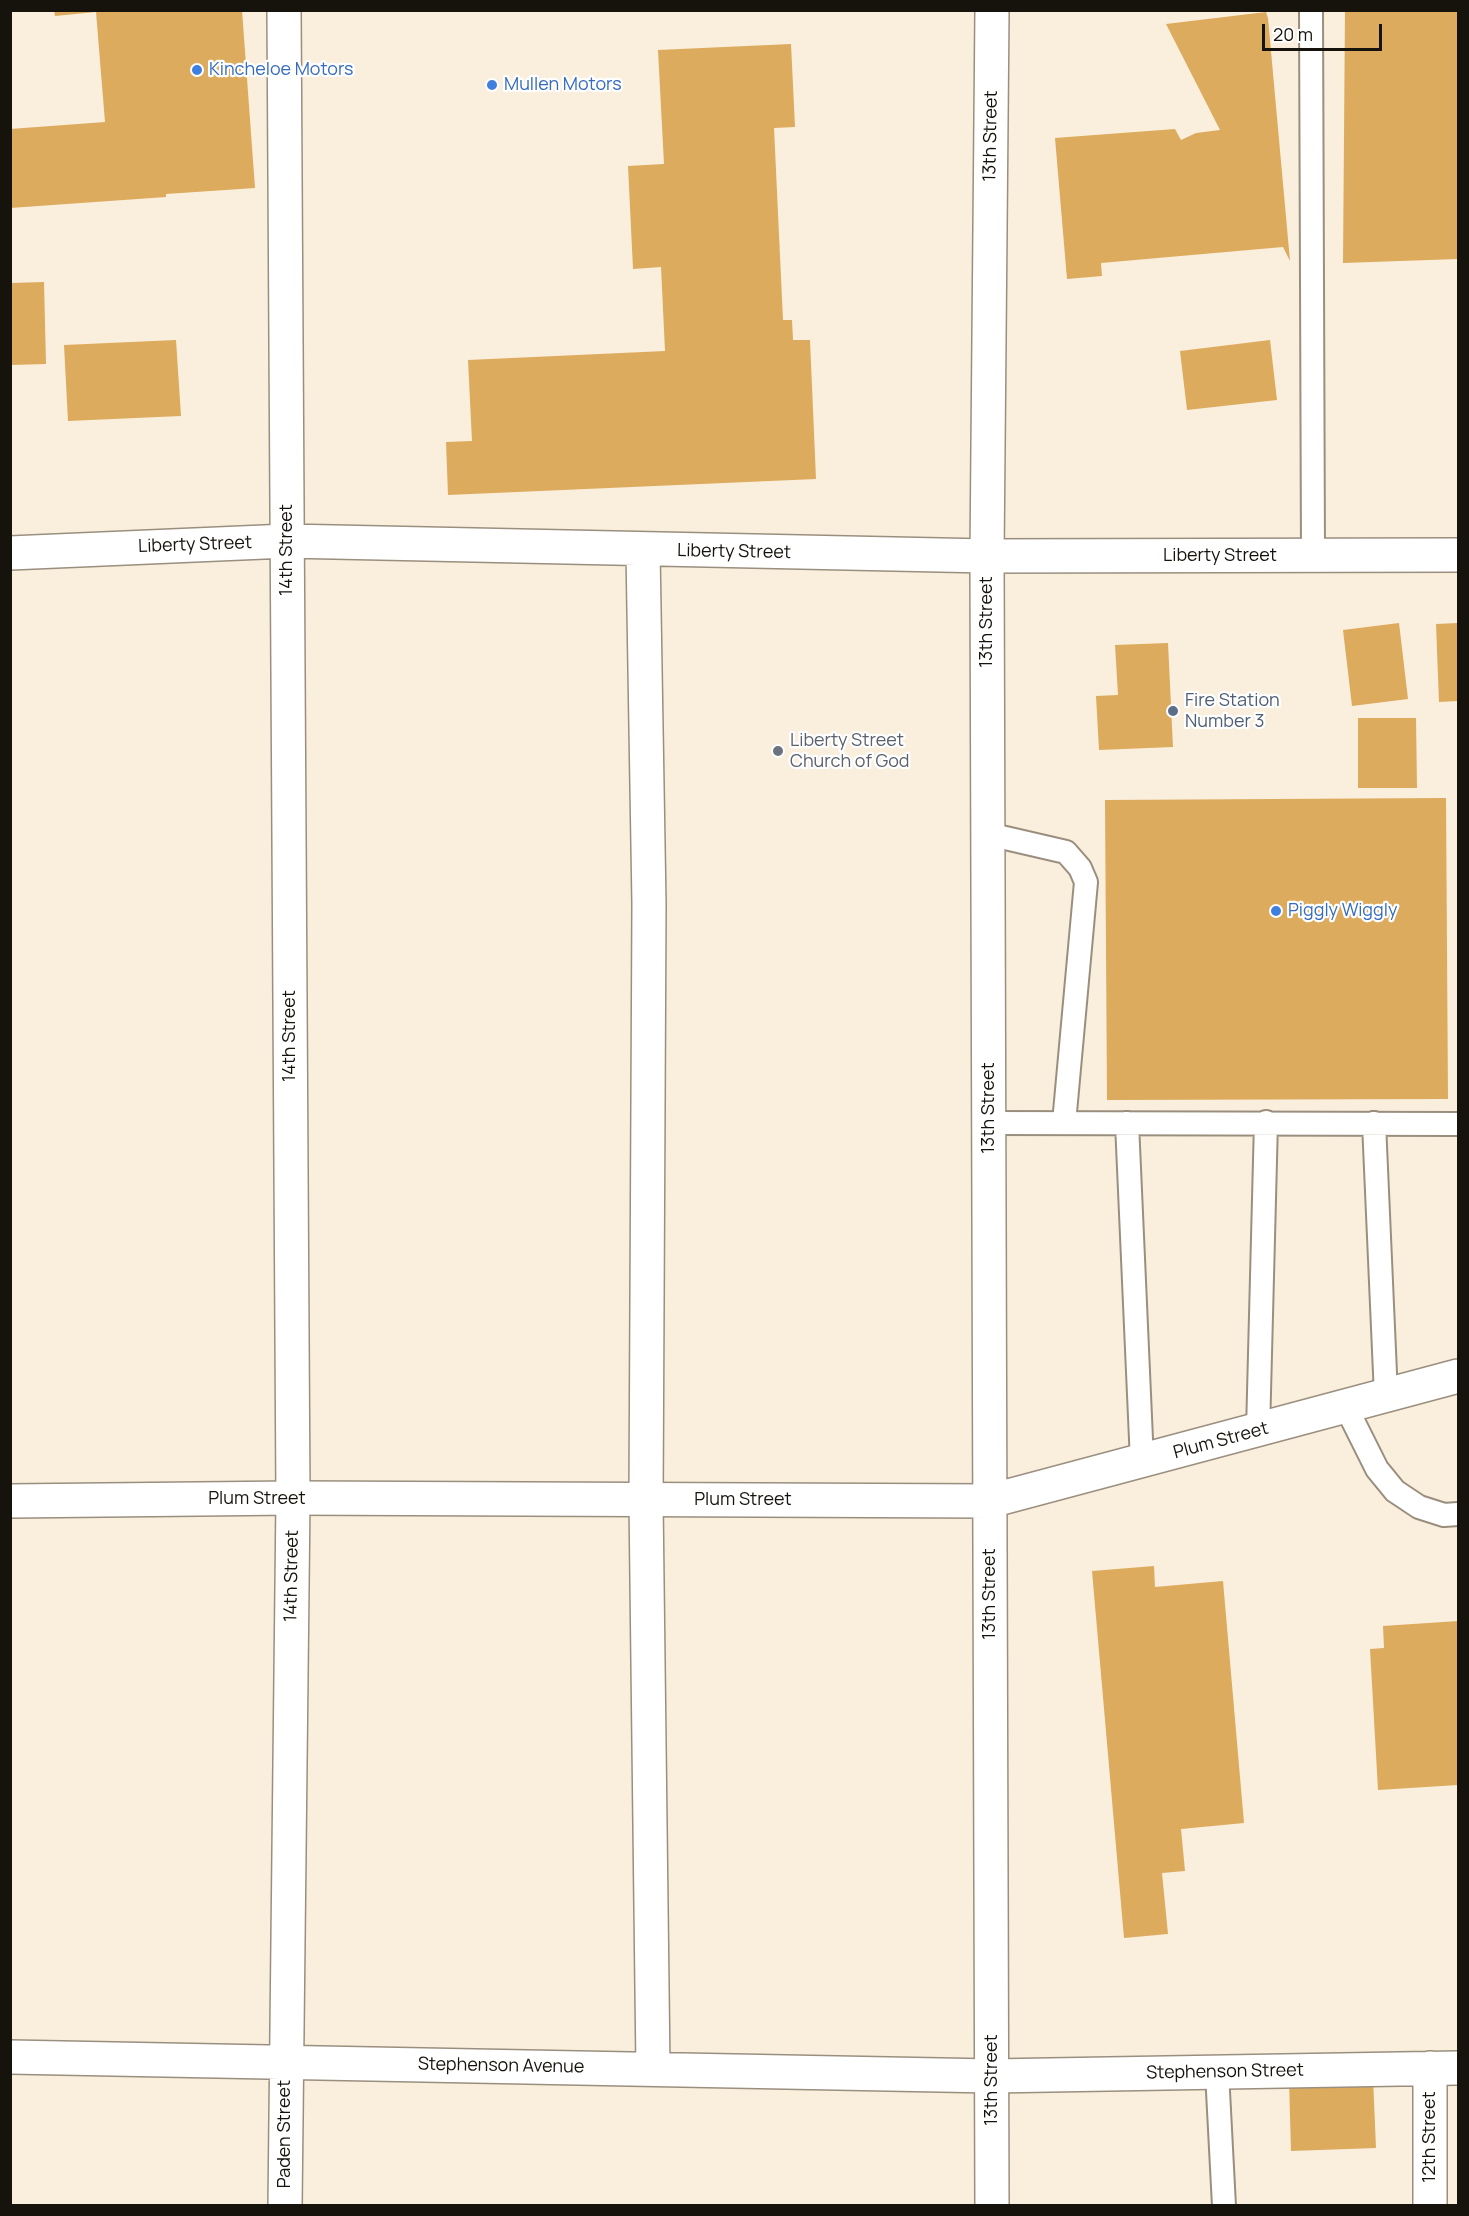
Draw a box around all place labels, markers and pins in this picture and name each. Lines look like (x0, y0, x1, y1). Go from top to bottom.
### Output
place label: Kincheloe Motors (209, 59, 354, 81)
marker: Kincheloe Motors (190, 63, 204, 77)
place label: Mullen Motors (504, 74, 622, 96)
marker: Mullen Motors (485, 78, 499, 92)
place label: Fire Station Number 3 (1185, 690, 1280, 732)
marker: Fire Station Number 3 (1166, 704, 1180, 718)
place label: Liberty Street Church of God (790, 730, 909, 772)
marker: Liberty Street Church of God (771, 744, 785, 758)
place label: Piggly Wiggly (1288, 900, 1397, 922)
marker: Piggly Wiggly (1269, 904, 1283, 918)

